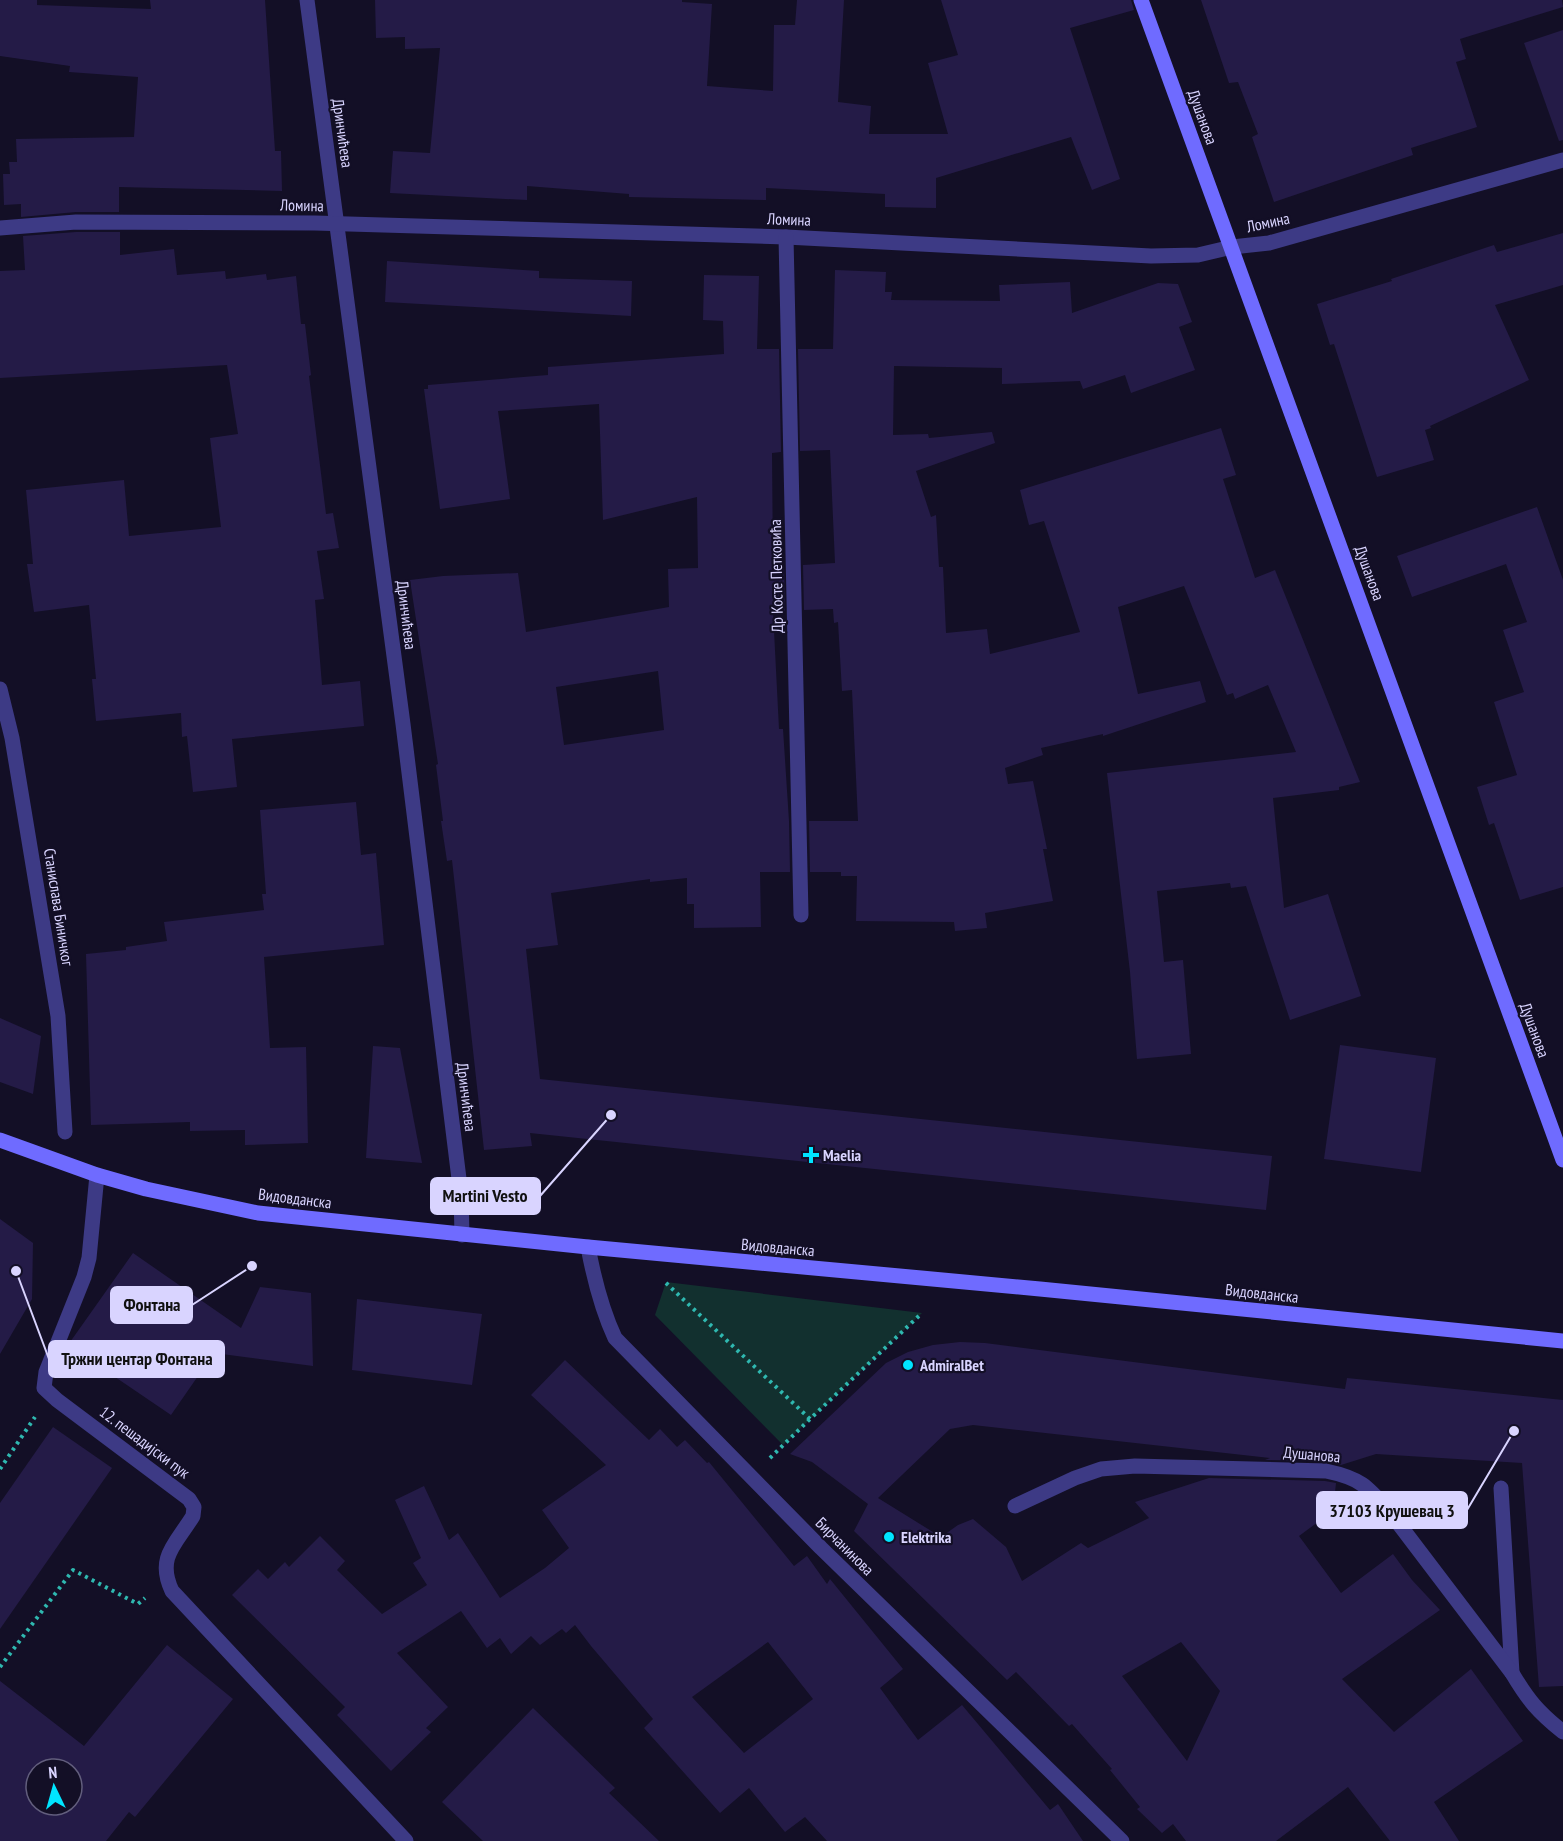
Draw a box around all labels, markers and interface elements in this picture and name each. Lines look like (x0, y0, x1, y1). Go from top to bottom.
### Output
street label: Душанова (1184, 87, 1222, 147)
street label: Дринчићева (328, 97, 358, 169)
street label: Ломина (279, 195, 324, 215)
street label: Ломина (766, 208, 811, 230)
street label: Ломина (1244, 208, 1291, 237)
street label: Др Косте Петковића (765, 519, 787, 633)
street label: Душанова (1351, 543, 1389, 603)
street label: Дринчићева (393, 579, 421, 651)
street label: Станислава Биничког (40, 847, 78, 968)
street label: Душанова (1516, 1000, 1554, 1060)
street label: Дринчићева (453, 1061, 481, 1133)
place label: Maelia (823, 1145, 862, 1165)
marker: Maelia (804, 1148, 818, 1162)
callout: Martini Vesto (431, 1178, 540, 1214)
street label: Видовданска (257, 1184, 333, 1212)
text: Martini Vesto (443, 1184, 527, 1207)
street label: Видовданска (740, 1234, 816, 1260)
street label: Видовданска (1224, 1279, 1300, 1307)
callout: Фонтана (111, 1287, 192, 1323)
text: Фонтана (123, 1293, 181, 1316)
callout: Тржни центар Фонтана (49, 1341, 224, 1377)
text: Тржни центар Фонтана (61, 1347, 213, 1370)
place label: AdmiralBet (919, 1355, 984, 1375)
marker: AdmiralBet (901, 1358, 915, 1372)
street label: 12. пешадијски пук (96, 1402, 195, 1483)
street label: Душанова (1283, 1442, 1341, 1466)
callout: 37103 Крушевац 3 (1317, 1492, 1467, 1528)
text: 37103 Крушевац 3 (1329, 1499, 1455, 1522)
street label: Бирчанинова (812, 1513, 878, 1579)
place label: Elektrika (901, 1527, 952, 1547)
marker: Elektrika (882, 1530, 896, 1544)
north arrow (24, 1757, 84, 1817)
text: N (48, 1762, 58, 1782)

